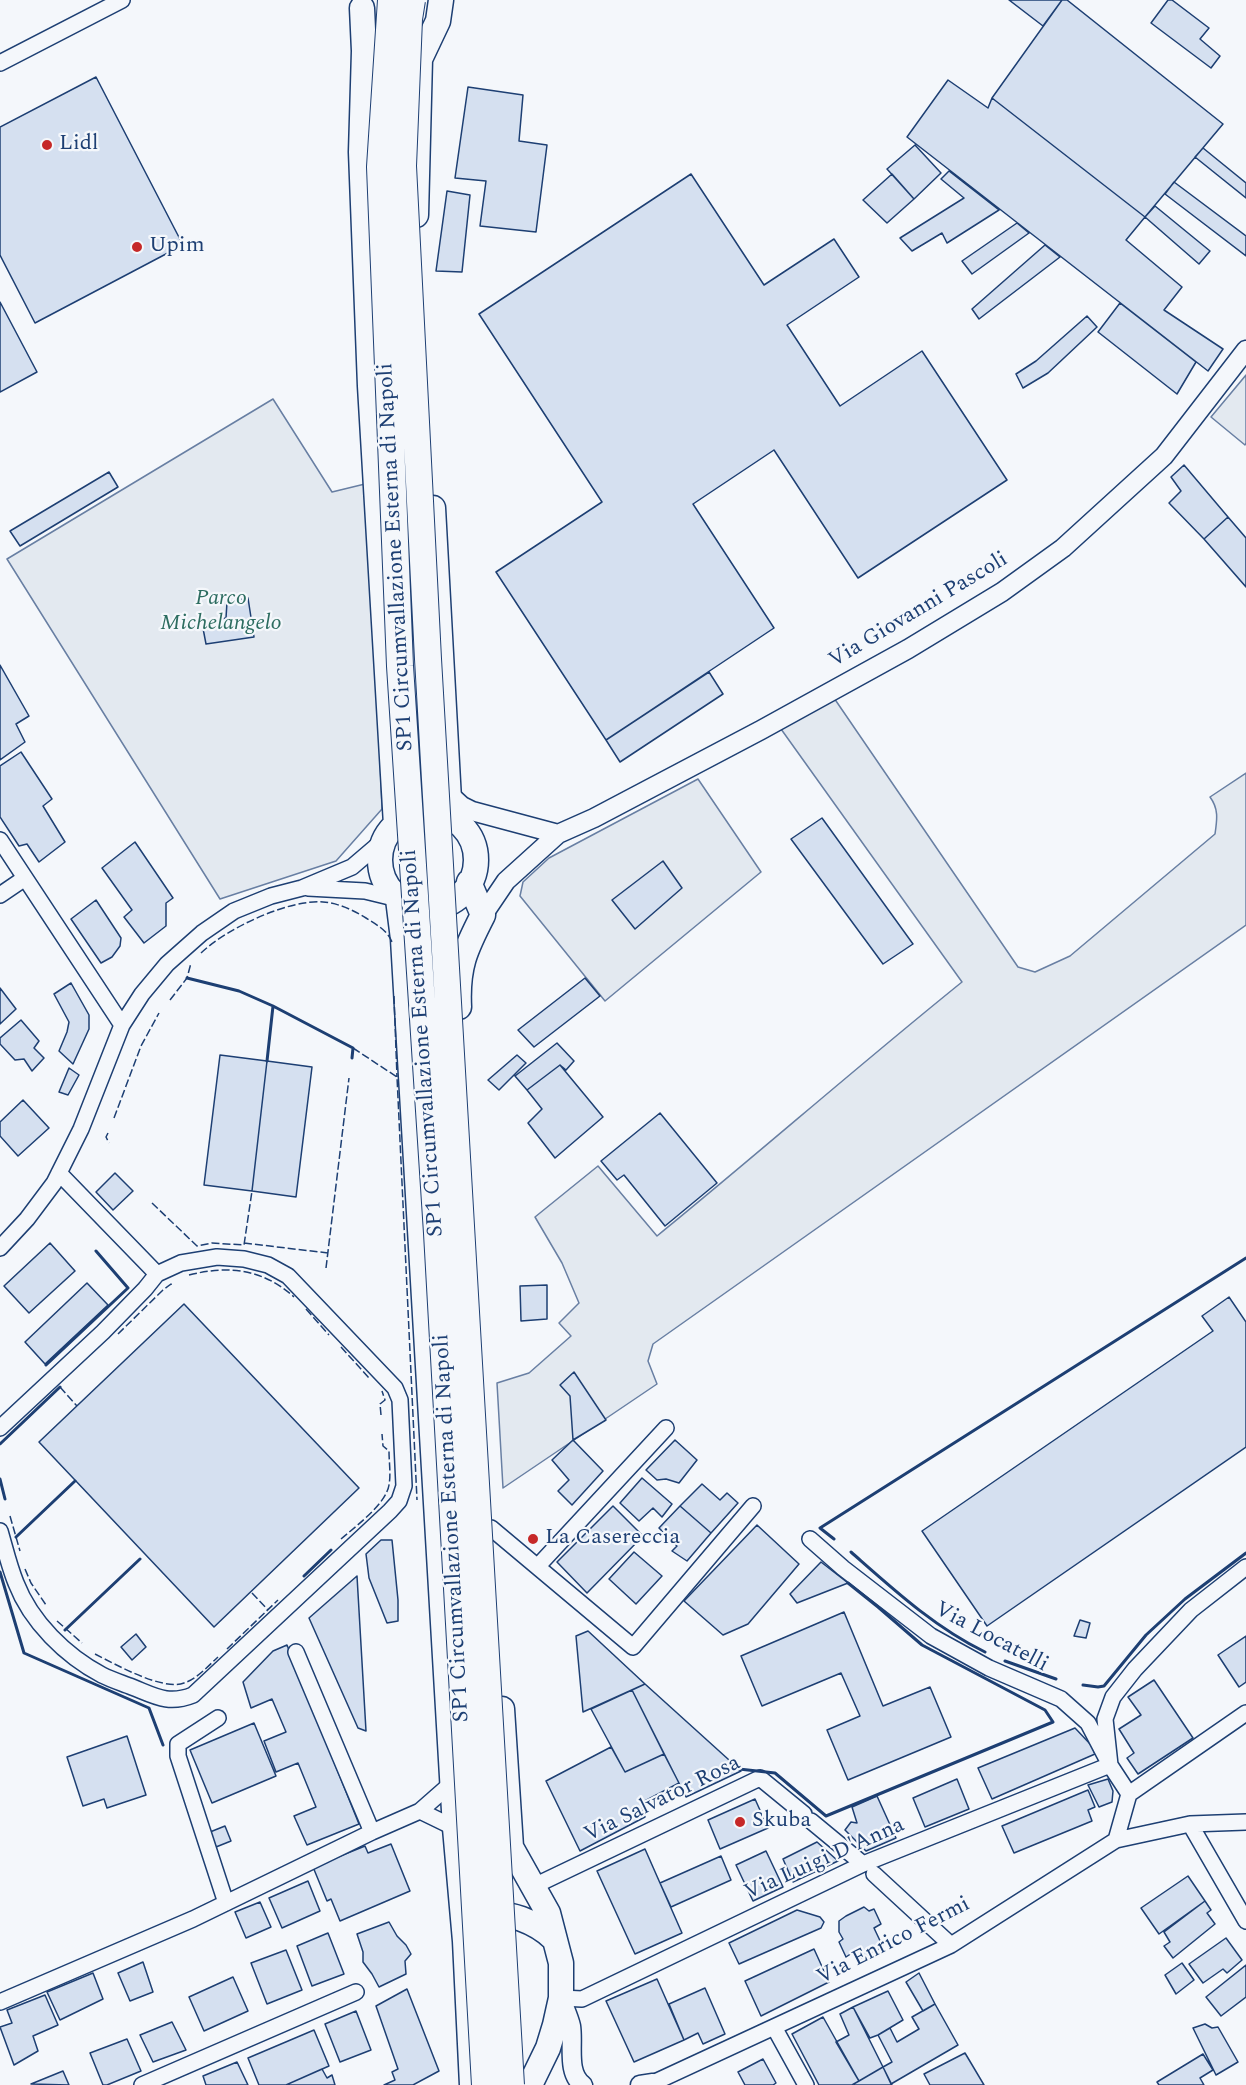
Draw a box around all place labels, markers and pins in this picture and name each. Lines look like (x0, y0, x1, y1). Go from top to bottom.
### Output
place label: Lidl (59, 132, 99, 158)
marker: Lidl (40, 138, 54, 152)
place label: Upim (149, 234, 205, 260)
marker: Upim (130, 240, 144, 254)
place label: La Casereccia (545, 1526, 680, 1552)
marker: La Casereccia (526, 1532, 540, 1546)
place label: Skuba (752, 1809, 811, 1835)
marker: Skuba (733, 1815, 747, 1829)

